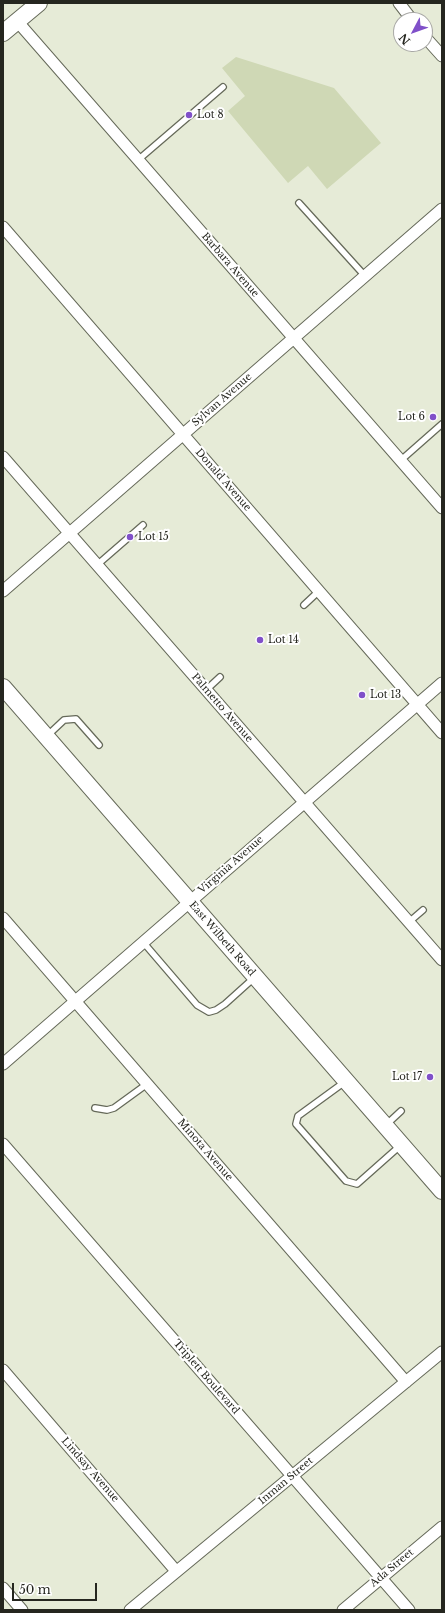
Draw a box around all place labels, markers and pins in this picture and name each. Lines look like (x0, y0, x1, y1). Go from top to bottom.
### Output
place label: Lot 8 (197, 109, 224, 121)
marker: Lot 8 (184, 110, 194, 120)
place label: Lot 6 (398, 411, 425, 423)
marker: Lot 6 (428, 412, 438, 422)
place label: Lot 15 (138, 531, 169, 543)
marker: Lot 15 (125, 532, 135, 542)
place label: Lot 14 (268, 634, 299, 646)
marker: Lot 14 (255, 635, 265, 645)
place label: Lot 13 (370, 689, 401, 701)
marker: Lot 13 (357, 690, 367, 700)
place label: Lot 17 (392, 1071, 422, 1083)
marker: Lot 17 (425, 1072, 435, 1082)

